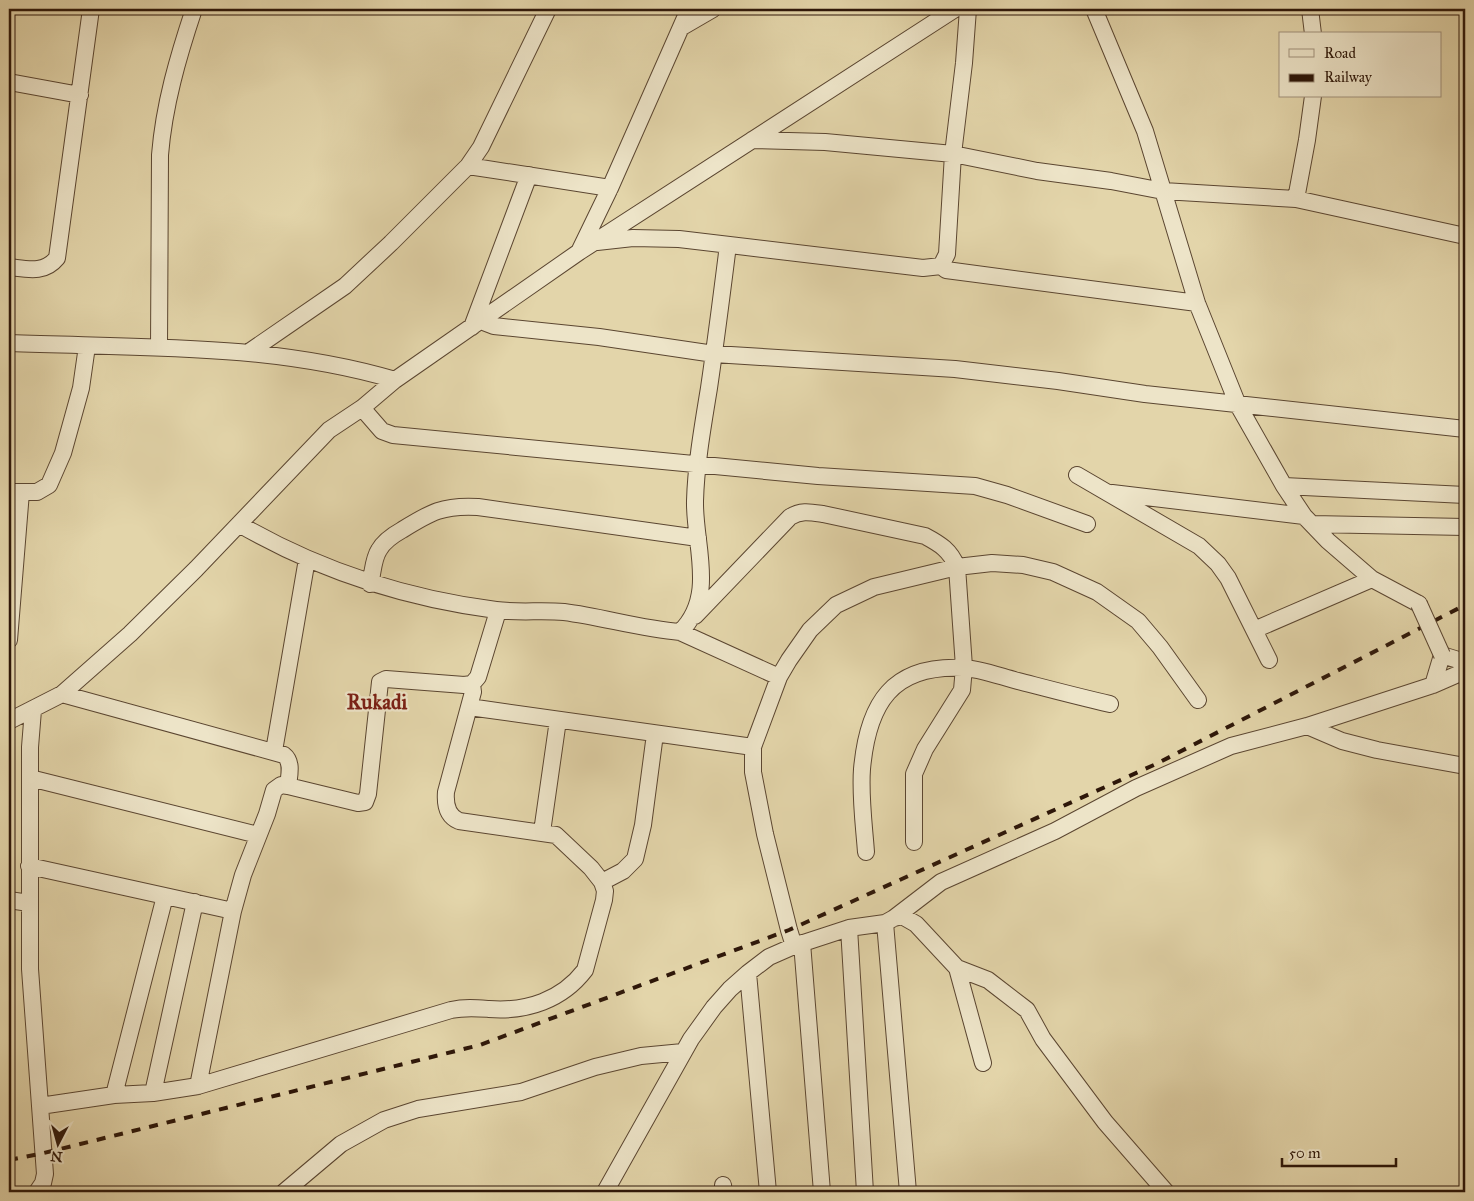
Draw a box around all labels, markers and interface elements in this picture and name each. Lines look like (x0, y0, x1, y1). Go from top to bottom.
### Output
legend (1279, 32, 1442, 98)
text: Road (1324, 44, 1356, 62)
text: Railway (1324, 68, 1373, 86)
district label: Rukadi (347, 689, 408, 715)
north arrow (32, 1118, 82, 1168)
scale bar (1282, 1136, 1395, 1168)
text: 50 m (1289, 1144, 1321, 1162)
text: N (50, 1147, 63, 1166)

